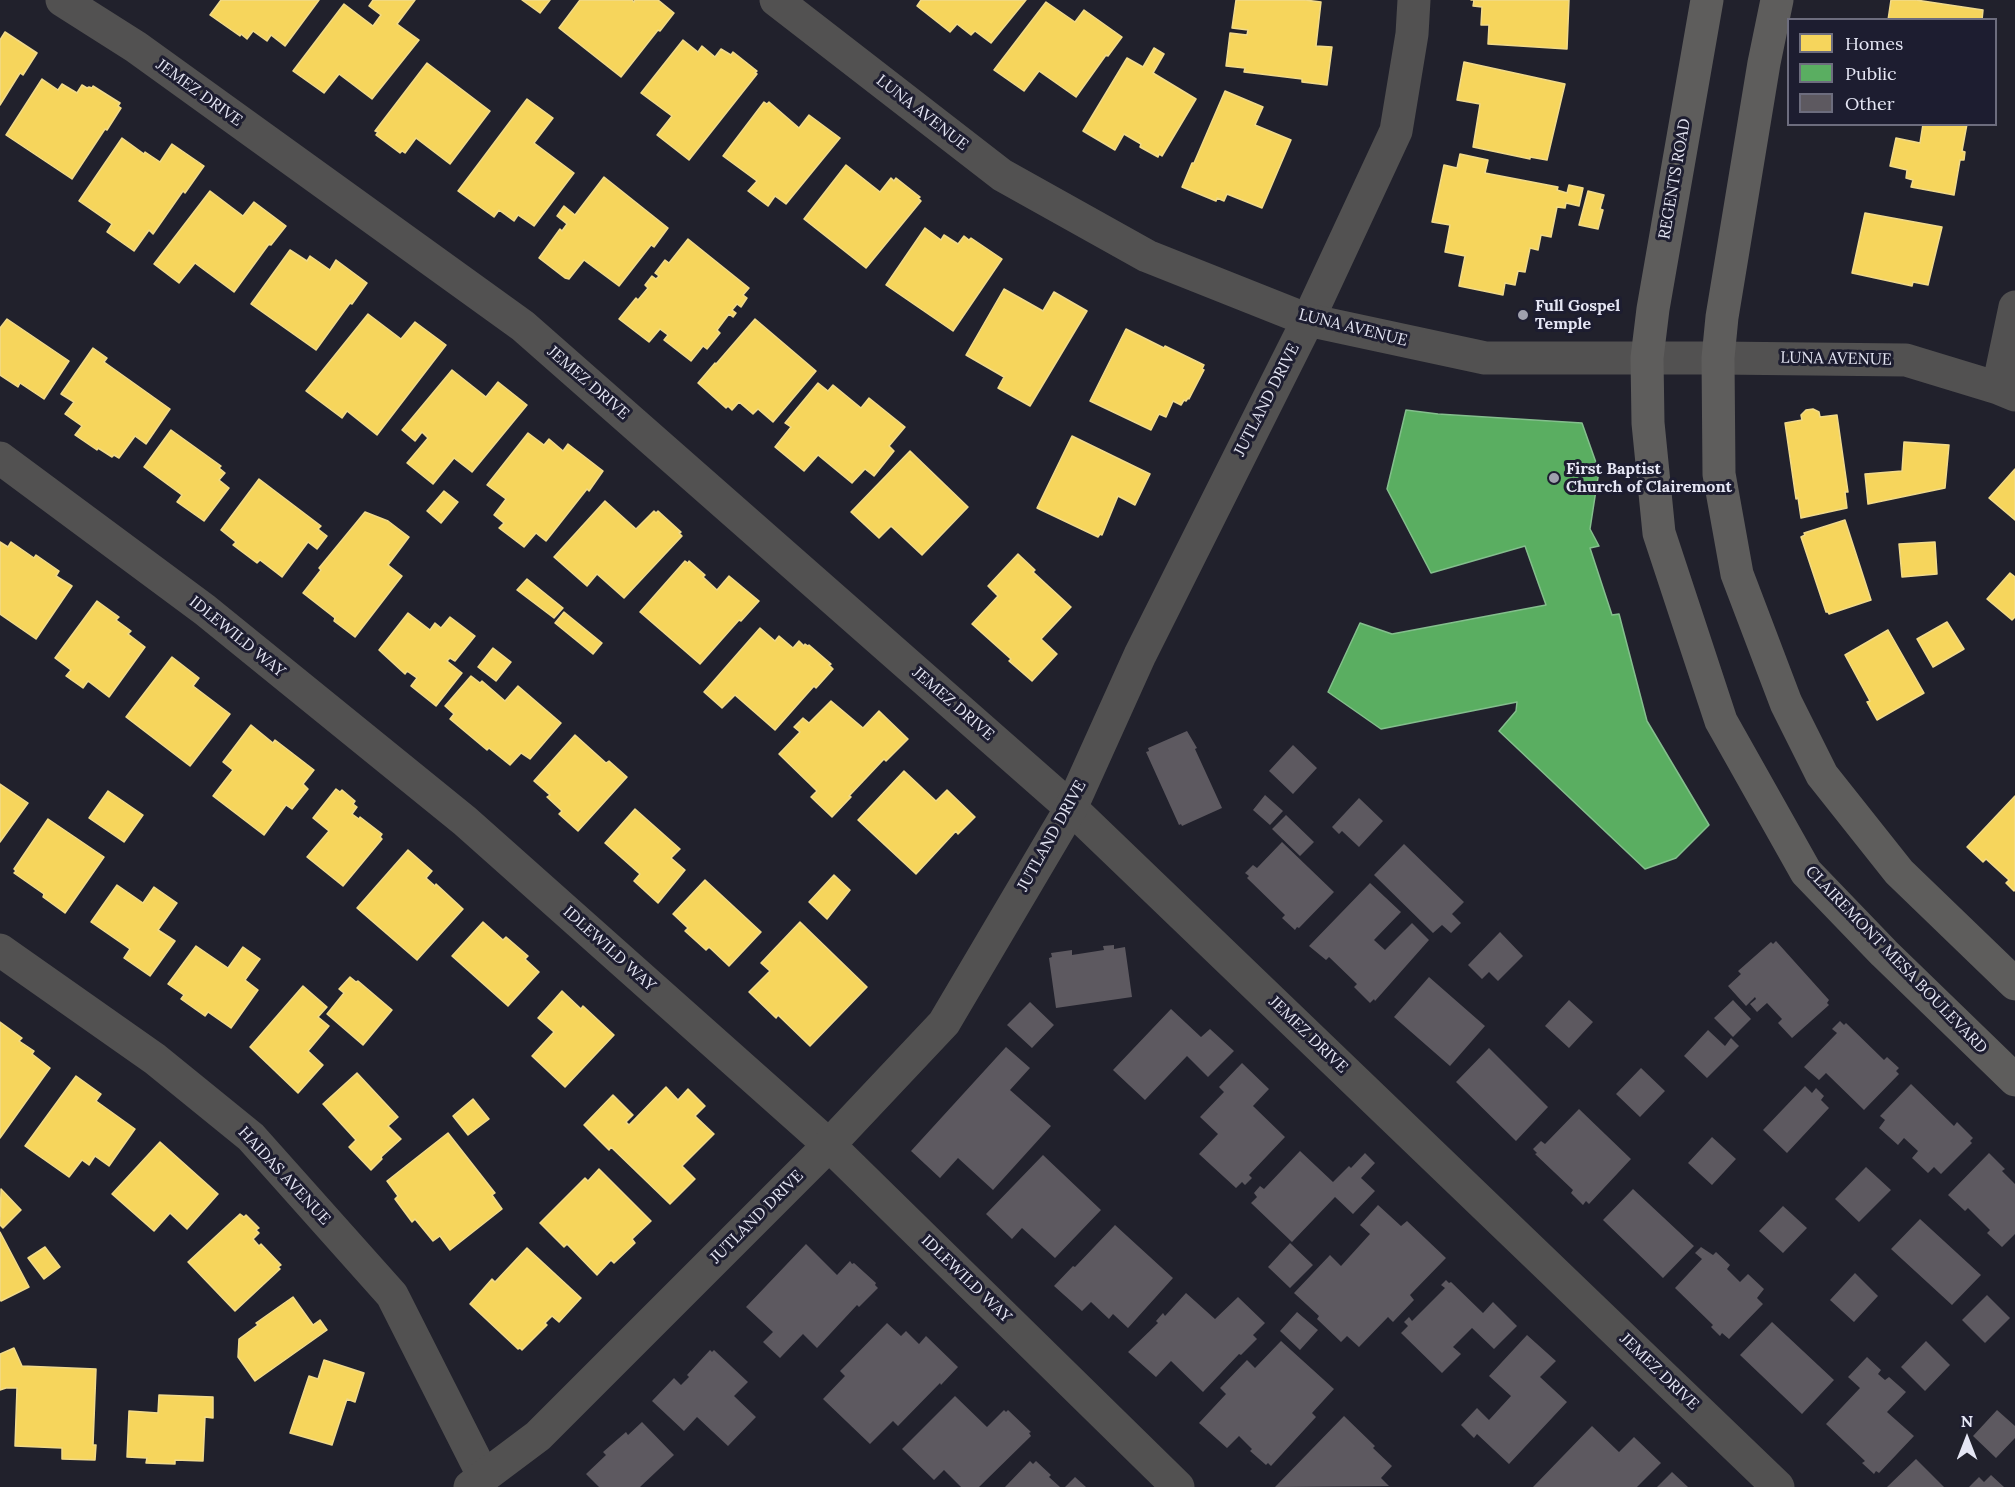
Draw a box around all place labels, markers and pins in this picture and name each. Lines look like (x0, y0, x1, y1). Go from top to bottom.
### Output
place label: Full Gospel Temple (1535, 296, 1620, 334)
marker: Full Gospel Temple (1516, 308, 1530, 322)
place label: First Baptist Church of Clairemont (1566, 459, 1732, 497)
marker: First Baptist Church of Clairemont (1547, 471, 1561, 485)

